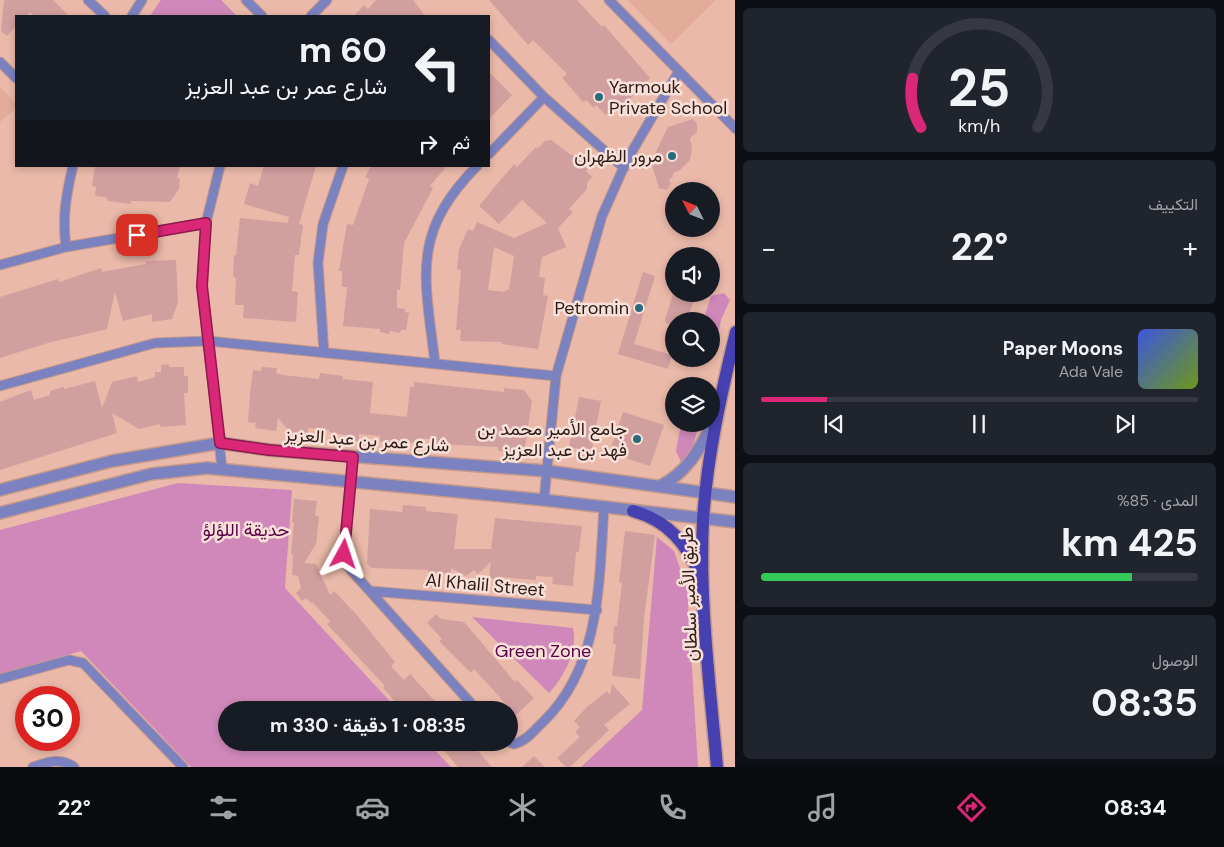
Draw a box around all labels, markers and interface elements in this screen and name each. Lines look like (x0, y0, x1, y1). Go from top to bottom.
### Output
text: 60 m (299, 27, 387, 73)
icon: left (405, 35, 470, 100)
text: 25 (948, 54, 1011, 122)
text: شارع عمر بن عبد العزيز (185, 72, 387, 101)
place label: Yarmouk Private School (609, 75, 727, 120)
marker: Yarmouk Private School (593, 91, 605, 103)
text: km/h (958, 114, 1001, 138)
icon: right (414, 130, 442, 158)
text: ثم (452, 130, 470, 155)
place label: مرور الظهران (574, 144, 662, 168)
marker: مرور الظهران (666, 150, 678, 162)
north arrow (665, 182, 720, 238)
map controls (665, 182, 720, 432)
text: التكييف (1148, 194, 1198, 215)
pin (116, 214, 158, 256)
icon: arrive (123, 221, 151, 249)
text: 22° (951, 222, 1008, 272)
text: − (761, 230, 776, 267)
text: + (1183, 230, 1198, 267)
button: sound (665, 247, 720, 302)
place label: Petromin (554, 296, 629, 320)
marker: Petromin (633, 302, 645, 314)
button: search (665, 312, 720, 367)
text: Paper Moons (1003, 336, 1123, 361)
text: Ada Vale (1059, 361, 1123, 382)
button: layers (665, 377, 720, 432)
icon: previous (820, 410, 848, 438)
icon: pause (965, 410, 993, 438)
icon: next (1111, 410, 1139, 438)
place label: جامع الأمير محمد بن فهد بن عبد العزيز (477, 417, 627, 462)
street label: شارع عمر بن عبد العزيز (283, 422, 450, 458)
marker: جامع الأمير محمد بن فهد بن عبد العزيز (631, 433, 643, 445)
text: المدى · 85% (1117, 490, 1198, 511)
park label: حديقة اللؤلؤ (203, 518, 289, 542)
text: 425 km (1061, 518, 1198, 568)
street label: طريق الأمير سلطان (675, 526, 703, 662)
position arrow (317, 527, 369, 579)
street label: Al Khalil Street (424, 568, 546, 602)
park label: Green Zone (495, 639, 591, 663)
text: الوصول (1152, 650, 1198, 671)
text: 08:35 (1091, 678, 1198, 728)
speed limit sign: 30 (15, 686, 80, 751)
text: 08:35 · 1 دقيقة · 330 m (270, 713, 466, 738)
icon: filters (206, 790, 241, 825)
icon: car (355, 790, 390, 825)
icon: climate (505, 790, 540, 825)
icon: phone (655, 790, 690, 825)
icon: music (805, 790, 840, 825)
icon: directions (954, 790, 989, 825)
text: 22° (57, 793, 91, 822)
text: 08:34 (1104, 793, 1167, 822)

